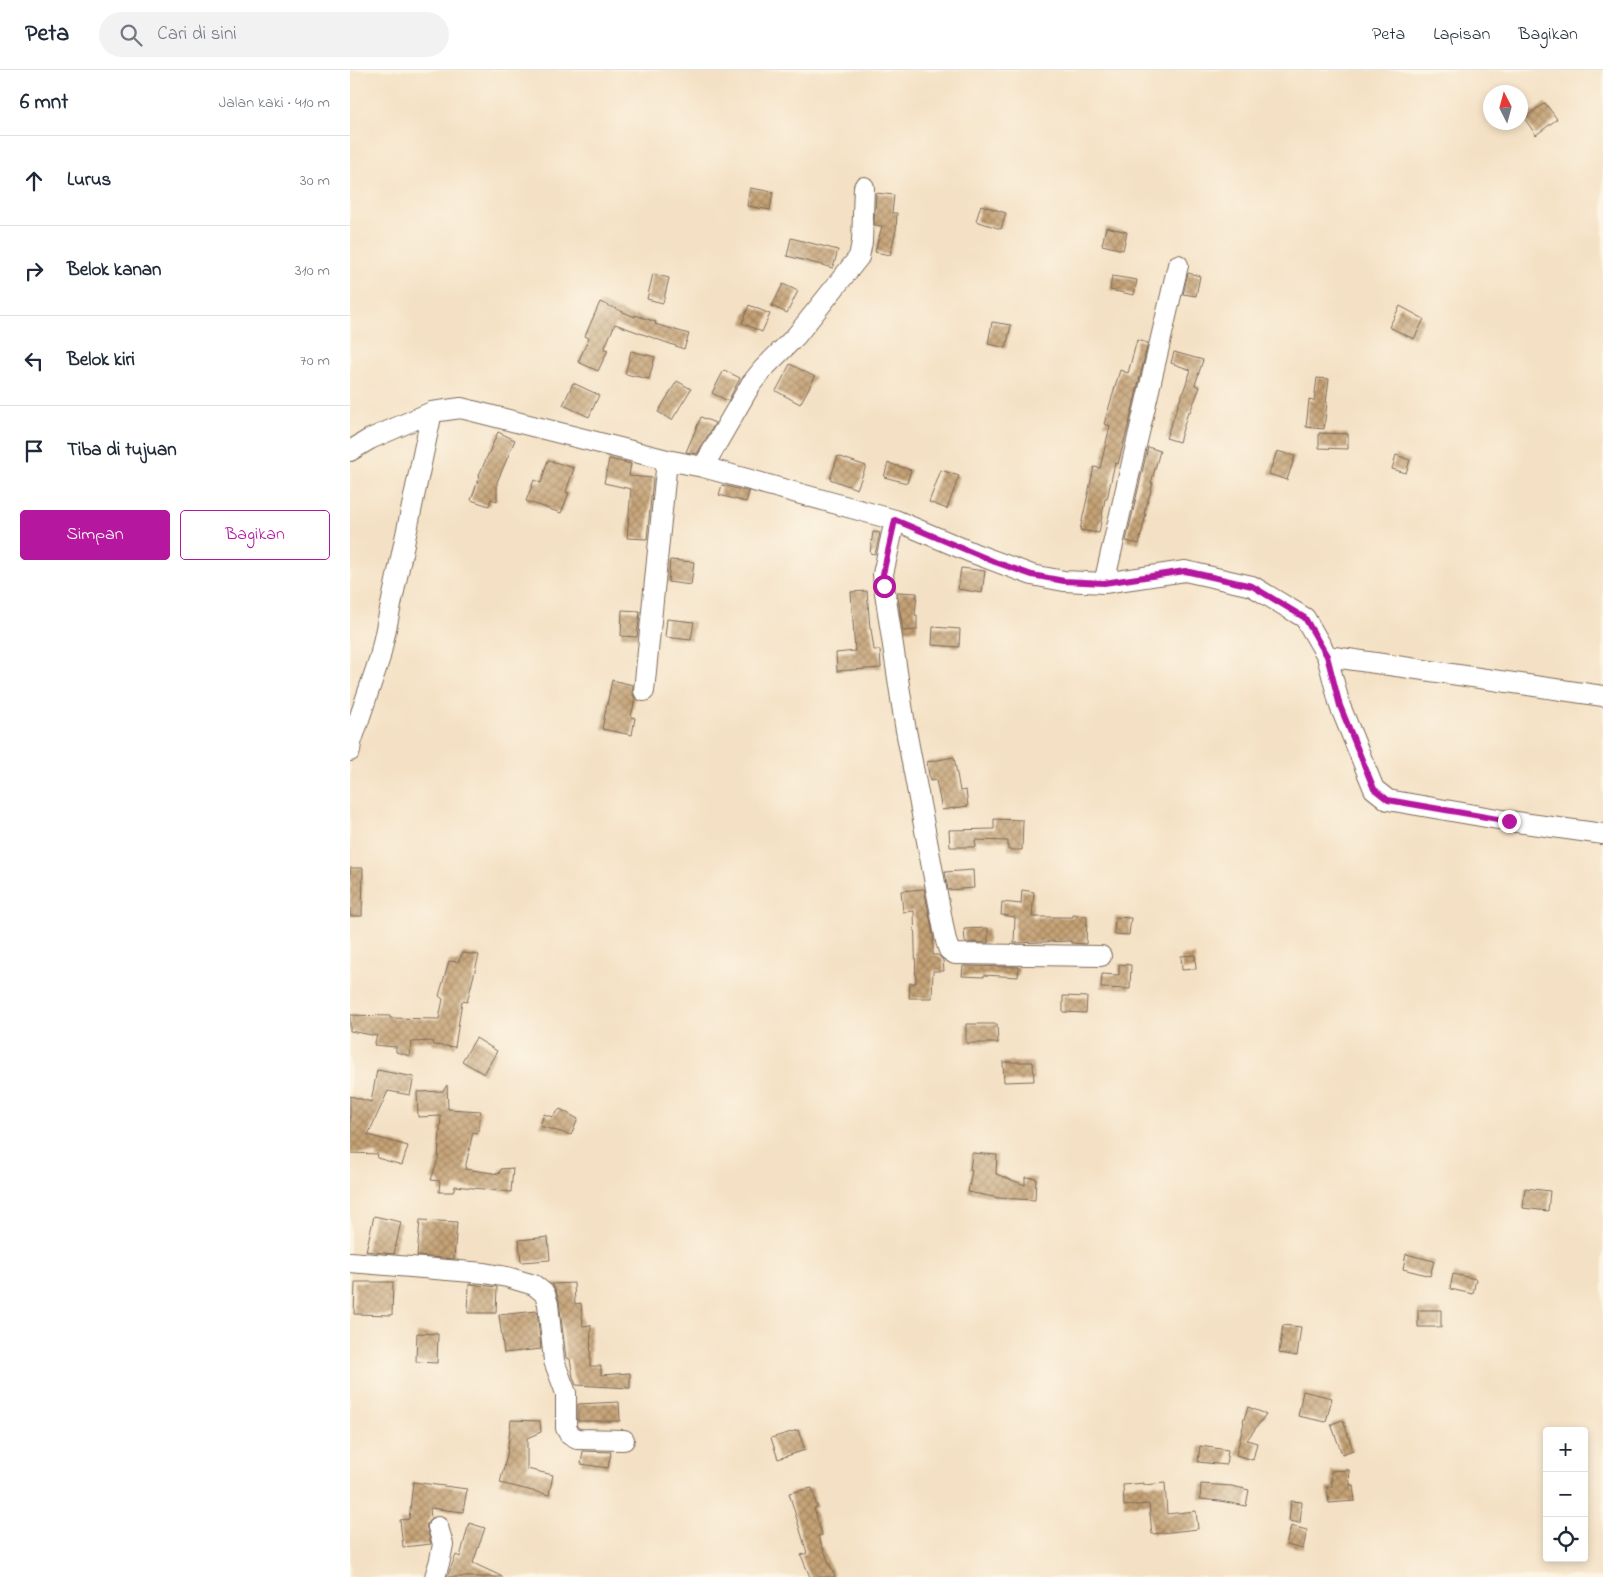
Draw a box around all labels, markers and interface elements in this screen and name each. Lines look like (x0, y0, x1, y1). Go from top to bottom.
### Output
search box (99, 12, 449, 57)
text: Peta (25, 17, 69, 52)
icon: search (117, 21, 145, 49)
text: Cari di sini (157, 21, 237, 48)
text: Peta (1372, 22, 1405, 48)
text: Lapisan (1433, 22, 1490, 48)
text: Bagikan (1518, 22, 1578, 48)
north arrow (1483, 85, 1528, 130)
text: 6 mnt (20, 88, 68, 118)
text: Jalan kaki · 410 m (218, 91, 330, 115)
icon: ahead (20, 167, 48, 195)
text: Lurus (67, 167, 111, 194)
text: 30 m (300, 169, 330, 193)
icon: right (20, 257, 48, 285)
text: Belok kanan (67, 257, 161, 284)
text: 310 m (295, 259, 330, 283)
icon: left (20, 347, 48, 375)
text: Belok kiri (67, 347, 135, 374)
text: 70 m (300, 349, 330, 373)
icon: arrive (20, 437, 48, 465)
text: Tiba di tujuan (67, 437, 177, 464)
button: Simpan (20, 510, 170, 560)
button: Bagikan (180, 510, 330, 560)
route start (873, 575, 896, 598)
route end (1498, 810, 1521, 833)
map controls (1543, 1427, 1588, 1562)
button: + (1543, 1427, 1588, 1472)
button: − (1543, 1472, 1588, 1517)
button: locate (1543, 1517, 1588, 1562)

